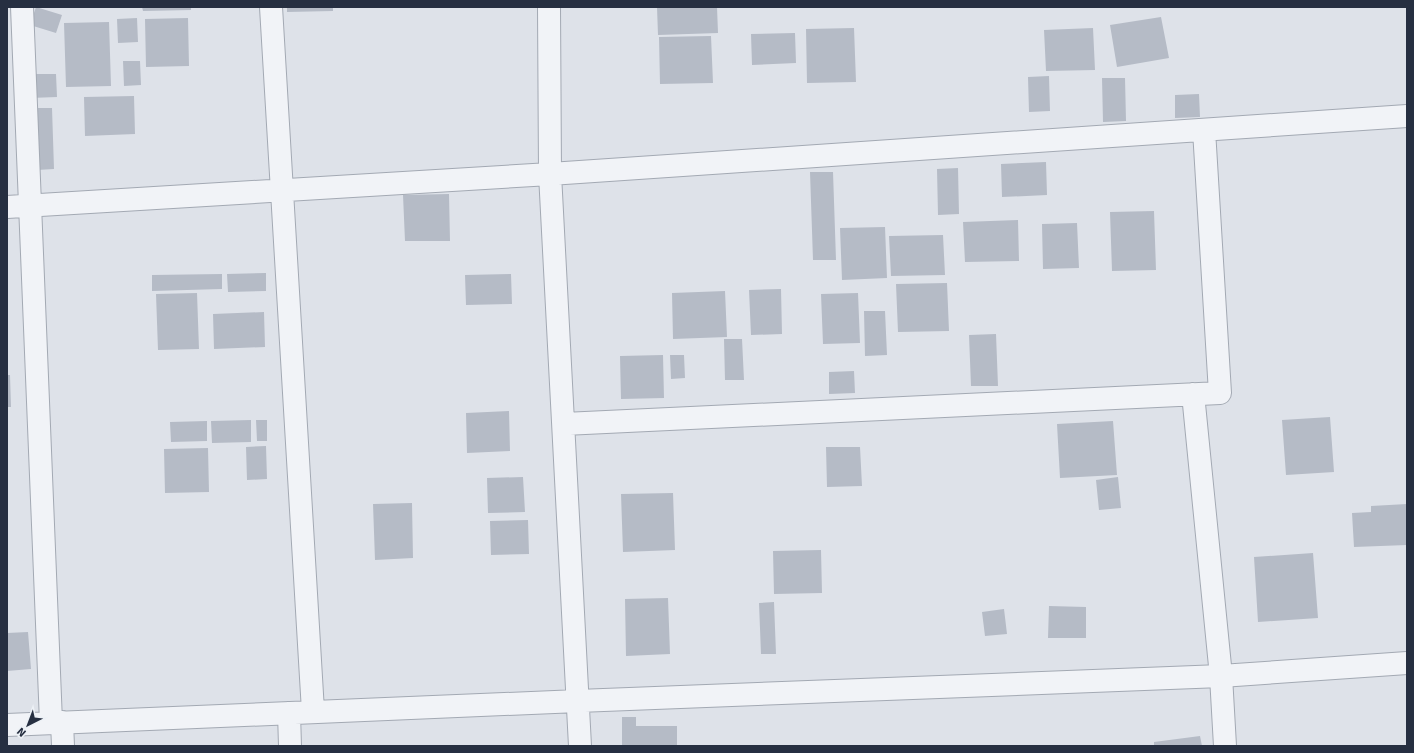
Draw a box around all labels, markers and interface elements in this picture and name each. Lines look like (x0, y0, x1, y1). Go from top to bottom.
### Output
north arrow (8, 705, 48, 745)
text: N (14, 725, 29, 739)

